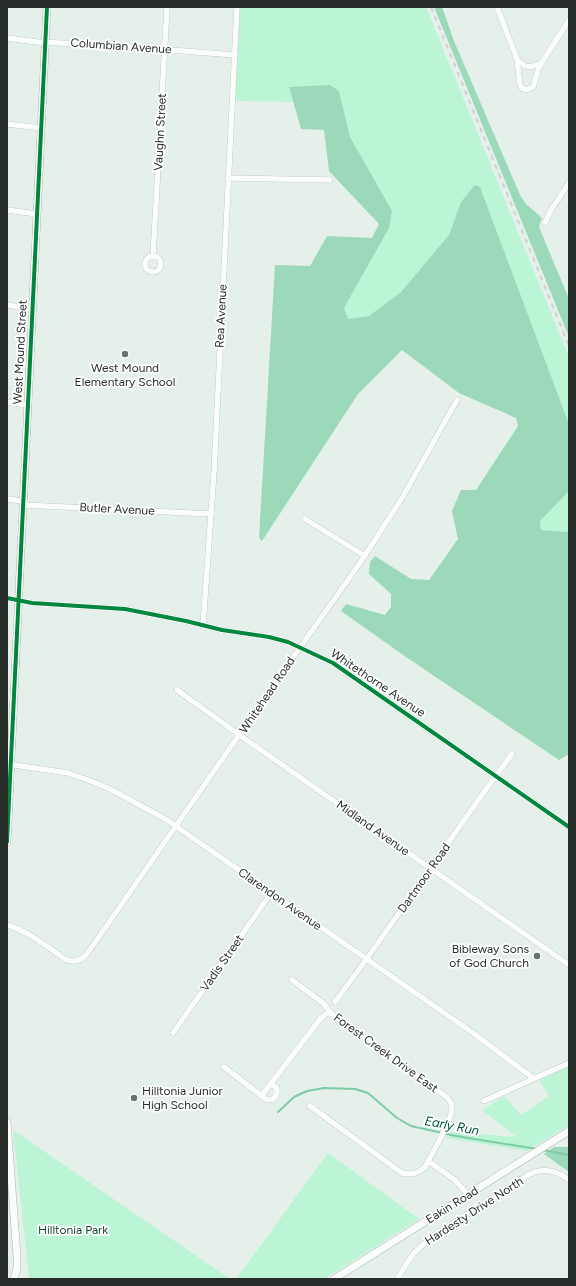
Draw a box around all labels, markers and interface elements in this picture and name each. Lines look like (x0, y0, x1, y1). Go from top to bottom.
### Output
street label: Columbian Avenue (70, 35, 172, 57)
street label: Vaughn Street (151, 92, 169, 171)
street label: Rea Avenue (212, 283, 230, 348)
street label: West Mound Street (10, 299, 30, 405)
marker: West Mound Elementary School (120, 349, 130, 359)
place label: West Mound Elementary School (75, 361, 175, 389)
street label: Butler Avenue (79, 500, 155, 518)
street label: Whitethorne Avenue (328, 646, 428, 720)
street label: Whitehead Road (236, 654, 298, 736)
street label: Midland Avenue (334, 798, 413, 859)
street label: Dartmoor Road (395, 841, 453, 915)
street label: Clarendon Avenue (235, 865, 325, 933)
street label: Vadis Street (197, 932, 247, 994)
place label: Bibleway Sons of God Church (449, 942, 529, 970)
marker: Bibleway Sons of God Church (532, 951, 542, 961)
street label: Forest Creek Drive East (331, 1010, 441, 1096)
place label: Hilltonia Junior High School (142, 1084, 222, 1112)
marker: Hilltonia Junior High School (129, 1093, 139, 1103)
water label: Early Run (423, 1113, 480, 1138)
street label: Hardesty Drive North (422, 1174, 526, 1248)
street label: Eakin Road (423, 1183, 481, 1227)
park label: Hilltonia Park (38, 1223, 108, 1237)

